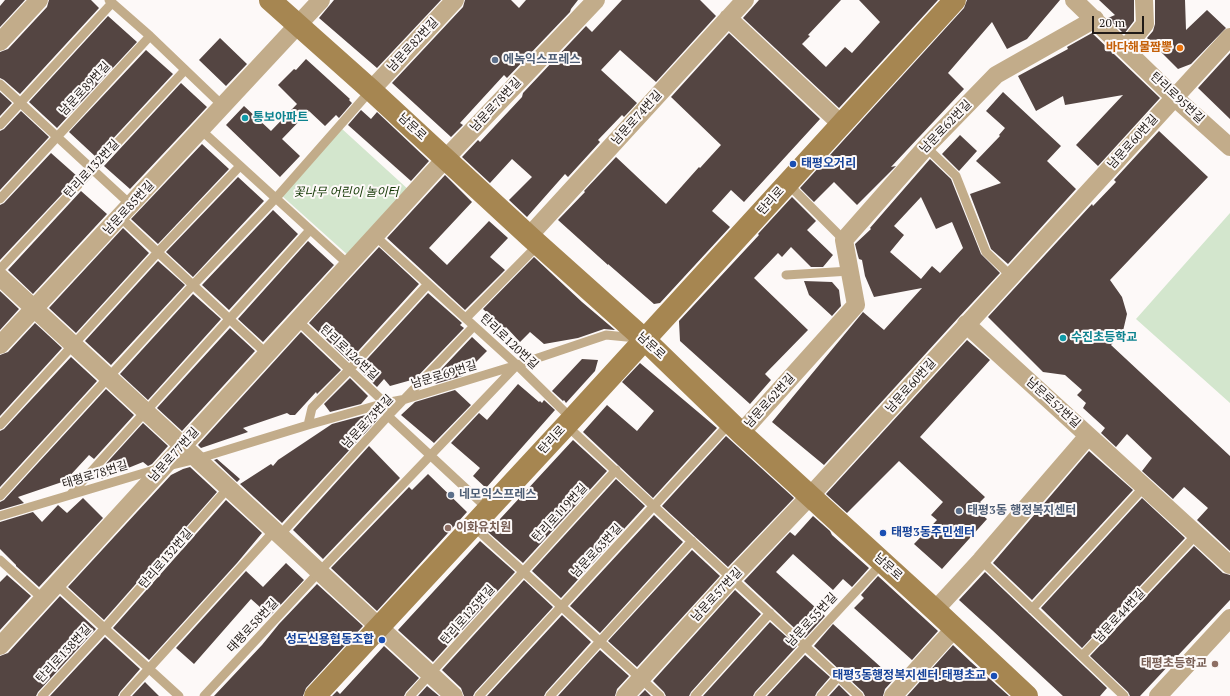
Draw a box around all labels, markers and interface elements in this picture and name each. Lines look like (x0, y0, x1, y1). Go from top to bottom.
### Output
scale bar (1094, 8, 1146, 34)
street label: 남문로82번길 (385, 15, 441, 75)
text: 20 m (1099, 15, 1125, 30)
place label: 바다해물짬뽕 (1106, 41, 1172, 55)
marker: 바다해물짬뽕 (1175, 43, 1185, 53)
place label: 에녹익스프레스 (503, 53, 580, 67)
marker: 에녹익스프레스 (490, 55, 500, 65)
street label: 남문로89번길 (57, 59, 113, 119)
street label: 탄리로95번길 (1147, 70, 1207, 126)
street label: 남문로78번길 (468, 75, 524, 135)
street label: 남문로74번길 (609, 88, 665, 148)
street label: 남문로62번길 (917, 98, 975, 156)
street label: 남문로 (395, 110, 429, 144)
place label: 통보아파트 (253, 111, 308, 125)
street label: 남문로60번길 (1105, 112, 1161, 172)
marker: 통보아파트 (240, 113, 250, 123)
street label: 탄리로132번길 (61, 137, 123, 201)
place label: 태평오거리 (801, 157, 856, 171)
marker: 태평오거리 (788, 159, 798, 169)
street label: 남문로85번길 (101, 178, 157, 238)
street label: 탄리로 (755, 184, 787, 218)
park label: 꽃나무 어린이 놀이터 (293, 186, 399, 200)
street label: 탄리로120번길 (477, 311, 541, 373)
street label: 탄리로126번길 (317, 322, 381, 384)
street label: 남문로 (634, 329, 668, 363)
place label: 수진초등학교 (1071, 331, 1137, 345)
marker: 수진초등학교 (1058, 333, 1068, 343)
street label: 남문로60번길 (883, 356, 939, 416)
street label: 남문로69번길 (409, 358, 479, 392)
street label: 남문로62번길 (742, 371, 798, 431)
street label: 남문로52번길 (1023, 375, 1083, 431)
street label: 남문로73번길 (340, 392, 396, 452)
street label: 탄리로 (535, 423, 569, 457)
street label: 남문로77번길 (146, 425, 202, 485)
street label: 태평로78번길 (60, 458, 130, 492)
street label: 탄리로119번길 (529, 481, 591, 545)
place label: 네모익스프레스 (459, 488, 536, 502)
marker: 네모익스프레스 (446, 490, 456, 500)
place label: 태평3동 행정복지센터 (967, 504, 1076, 518)
marker: 태평3동 행정복지센터 (954, 506, 964, 516)
place label: 이화유치원 (456, 521, 511, 535)
street label: 남문로63번길 (569, 521, 625, 581)
marker: 이화유치원 (443, 523, 453, 533)
street label: 탄리로132번길 (136, 526, 196, 592)
place label: 태평3동주민센터 (891, 526, 975, 540)
marker: 태평3동주민센터 (878, 528, 888, 538)
street label: 남문로 (871, 551, 905, 583)
street label: 남문로57번길 (689, 565, 745, 625)
street label: 탄리로125번길 (438, 583, 498, 647)
street label: 남문로44번길 (1092, 586, 1148, 646)
street label: 남문로55번길 (784, 590, 840, 650)
street label: 태평로58번길 (225, 596, 281, 656)
street label: 탄리로138번길 (33, 622, 95, 686)
place label: 성도신용협동조합 (286, 633, 374, 647)
marker: 성도신용협동조합 (377, 635, 387, 645)
place label: 태평초등학교 (1141, 657, 1207, 671)
marker: 태평초등학교 (1210, 659, 1220, 669)
place label: 태평3동행정복지센터.태평초교 (832, 669, 986, 683)
marker: 태평3동행정복지센터.태평초교 (989, 671, 999, 681)

